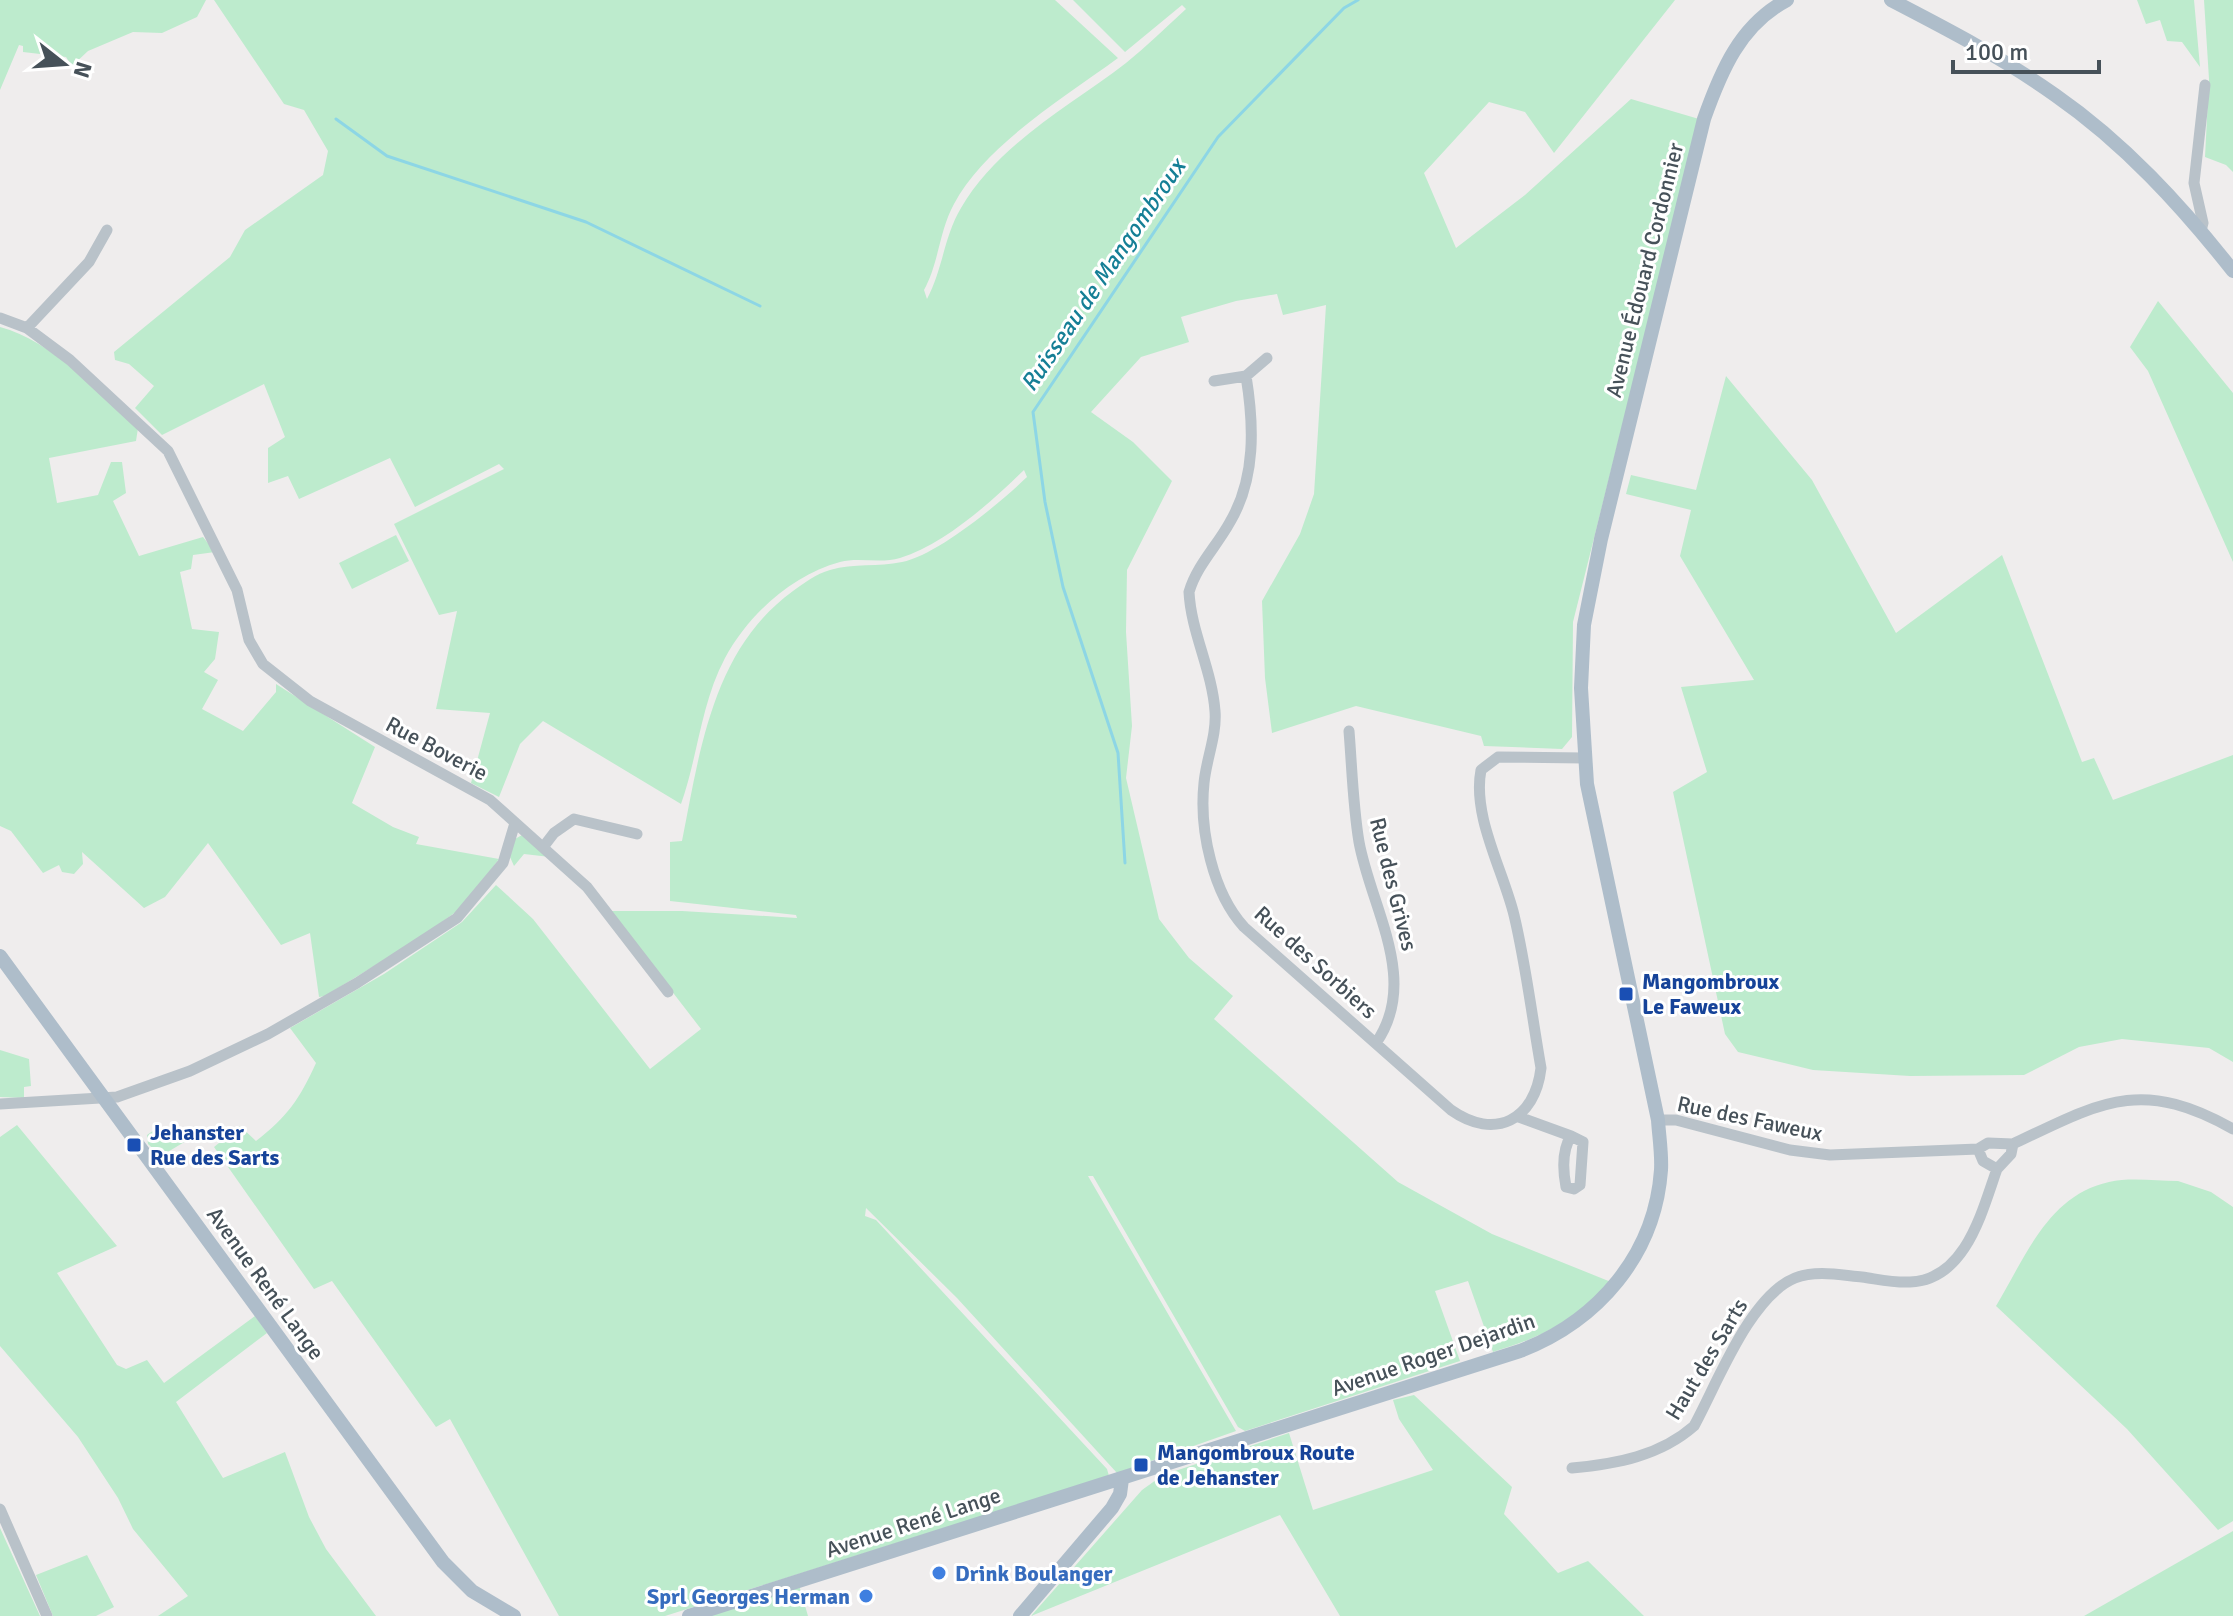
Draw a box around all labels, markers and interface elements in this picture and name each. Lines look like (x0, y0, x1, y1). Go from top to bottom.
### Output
north arrow (24, 24, 104, 104)
scale bar (1953, 24, 2099, 74)
text: 100 m (1965, 37, 2028, 67)
text: N (67, 58, 98, 81)
street label: Avenue Édouard Cordonnier (1600, 140, 1689, 400)
water label: Ruisseau de Mangombroux (1014, 151, 1194, 397)
street label: Rue Boverie (381, 710, 492, 786)
street label: Rue des Grives (1364, 815, 1423, 954)
street label: Rue des Sorbiers (1249, 900, 1383, 1025)
place label: Mangombroux Le Faweux (1642, 968, 1779, 1020)
marker: Mangombroux Le Faweux (1617, 985, 1635, 1003)
street label: Rue des Faweux (1675, 1090, 1825, 1147)
place label: Jehanster Rue des Sarts (150, 1119, 280, 1171)
marker: Jehanster Rue des Sarts (125, 1136, 143, 1154)
street label: Avenue René Lange (201, 1202, 330, 1365)
street label: Haut des Sarts (1660, 1294, 1753, 1425)
street label: Avenue Roger Dejardin (1328, 1307, 1539, 1402)
place label: Mangombroux Route de Jehanster (1157, 1439, 1355, 1491)
marker: Mangombroux Route de Jehanster (1132, 1456, 1150, 1474)
street label: Avenue René Lange (822, 1481, 1004, 1564)
place label: Drink Boulanger (955, 1560, 1113, 1587)
marker: Drink Boulanger (930, 1564, 948, 1582)
place label: Sprl Georges Herman (647, 1583, 850, 1610)
marker: Sprl Georges Herman (857, 1587, 875, 1605)

